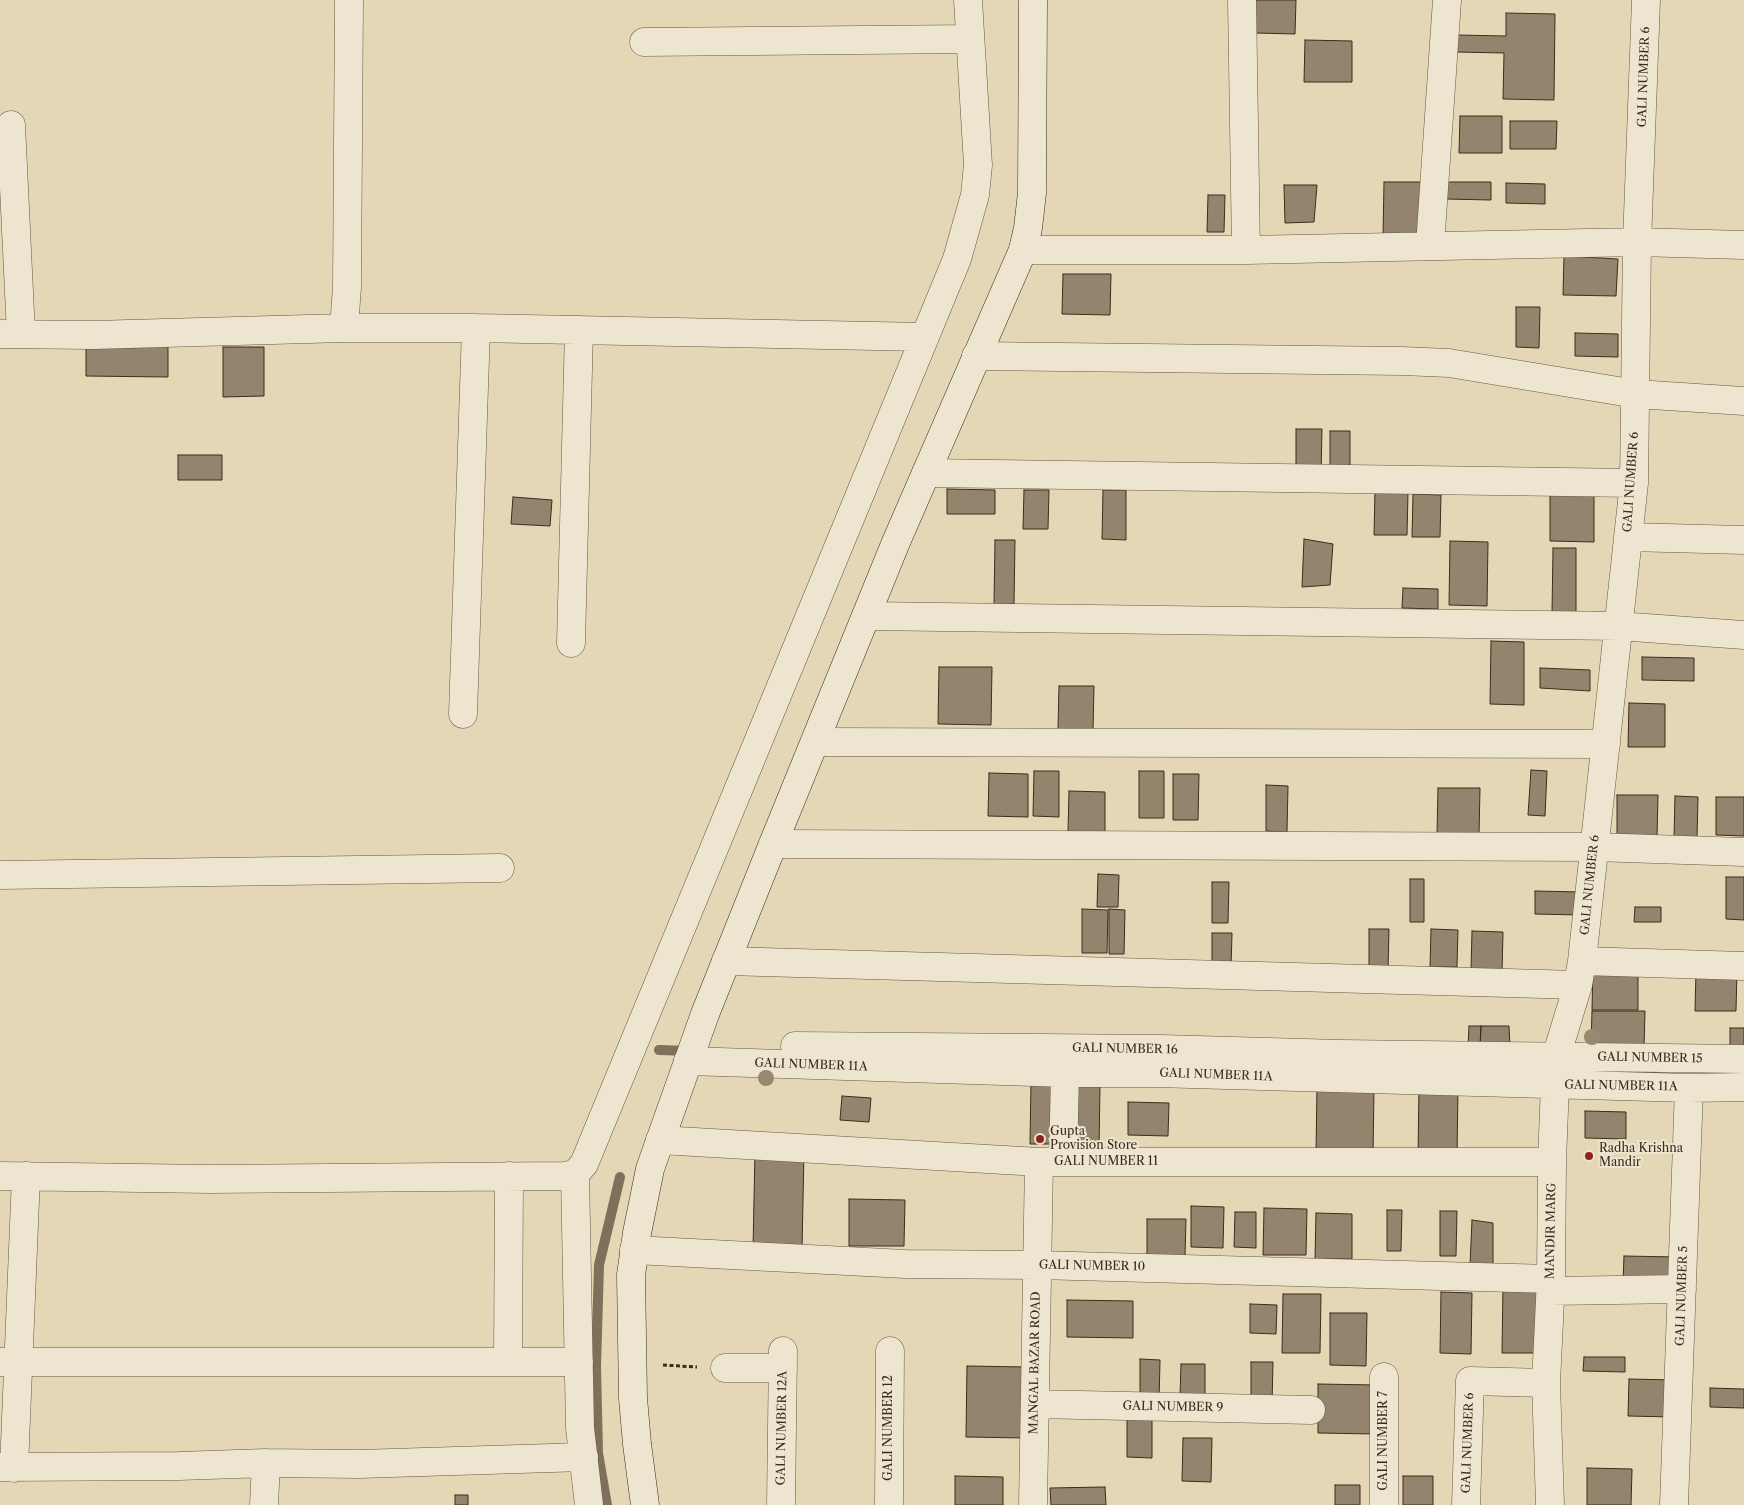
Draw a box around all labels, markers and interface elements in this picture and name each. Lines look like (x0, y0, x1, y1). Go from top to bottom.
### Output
street label: GALI NUMBER 6 (1635, 26, 1653, 128)
street label: GALI NUMBER 6 (1620, 431, 1642, 533)
street label: GALI NUMBER 6 (1578, 834, 1602, 936)
street label: GALI NUMBER 16 (1072, 1041, 1178, 1057)
street label: GALI NUMBER 15 (1597, 1050, 1703, 1066)
street label: GALI NUMBER 11A (754, 1056, 868, 1074)
street label: GALI NUMBER 11A (1159, 1066, 1273, 1084)
street label: GALI NUMBER 11A (1564, 1078, 1678, 1094)
place label: Gupta Provision Store (1050, 1125, 1137, 1153)
marker: Gupta Provision Store (1034, 1133, 1046, 1145)
place label: Radha Krishna Mandir (1599, 1142, 1683, 1170)
marker: Radha Krishna Mandir (1583, 1150, 1595, 1162)
street label: GALI NUMBER 11 (1054, 1155, 1158, 1169)
street label: MANDIR MARG (1543, 1183, 1559, 1279)
street label: GALI NUMBER 5 (1673, 1246, 1691, 1346)
street label: GALI NUMBER 10 (1039, 1258, 1145, 1274)
street label: MANGAL BAZAR ROAD (1027, 1291, 1043, 1435)
street label: GALI NUMBER 12A (774, 1371, 790, 1485)
street label: GALI NUMBER 12 (882, 1375, 896, 1481)
street label: GALI NUMBER 7 (1377, 1391, 1391, 1491)
street label: GALI NUMBER 6 (1459, 1392, 1477, 1494)
street label: GALI NUMBER 9 (1122, 1399, 1224, 1415)

